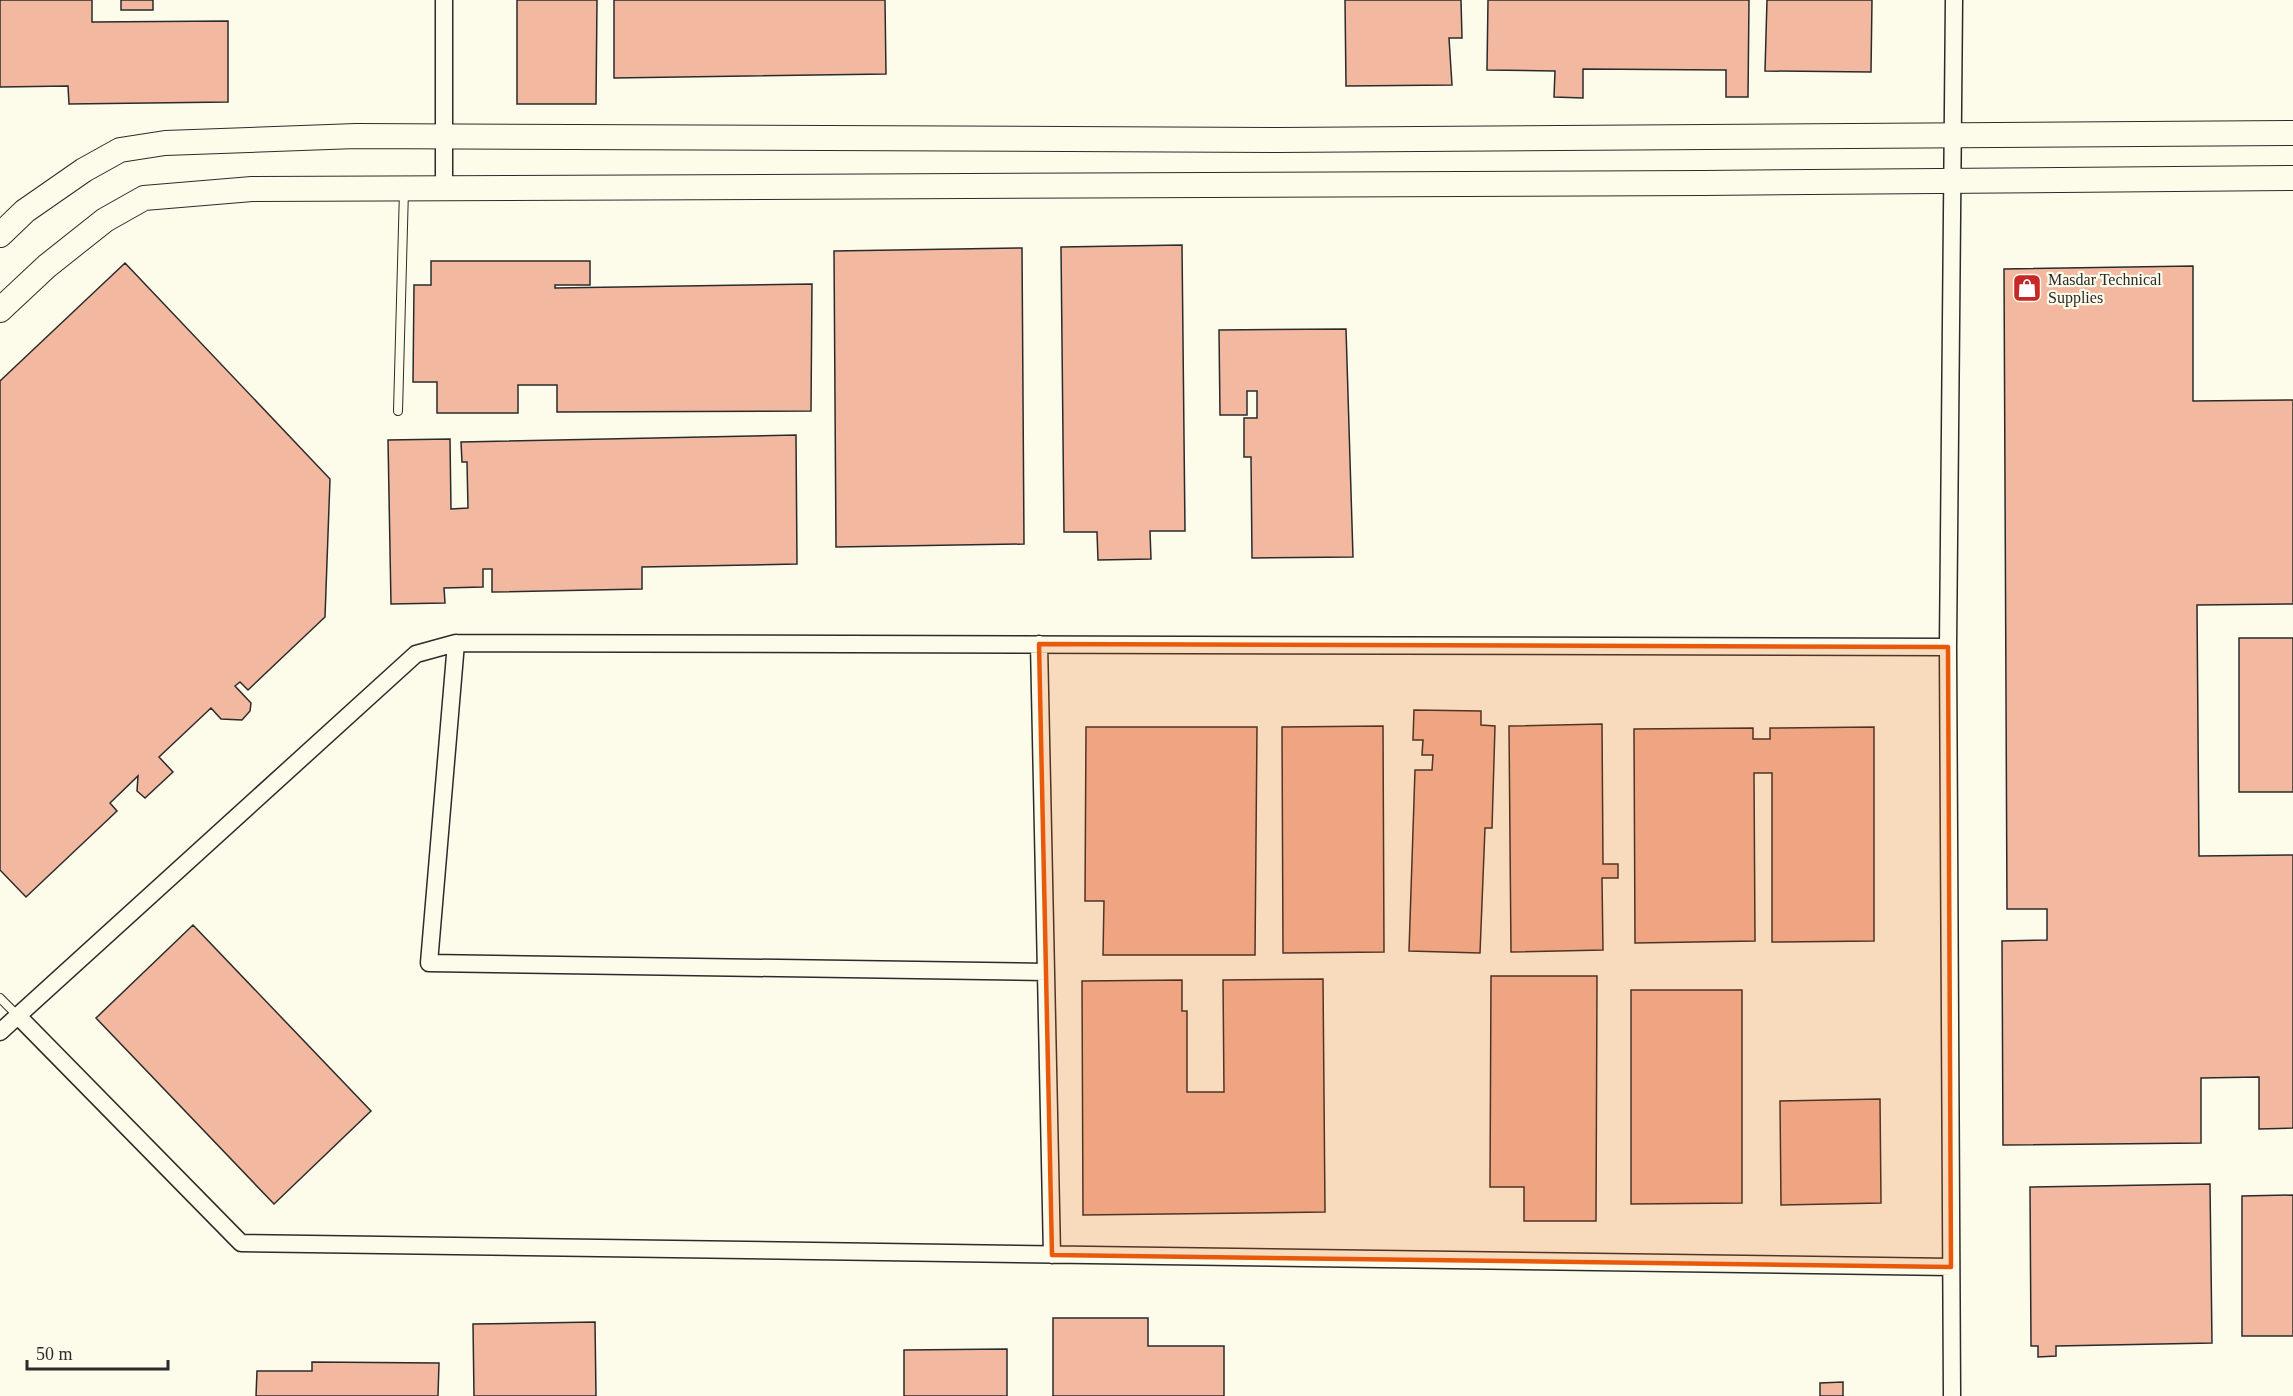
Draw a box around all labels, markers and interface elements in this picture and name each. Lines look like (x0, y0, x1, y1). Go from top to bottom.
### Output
place label: Masdar Technical Supplies (2048, 271, 2162, 307)
shop icon: Masdar Technical Supplies (2011, 272, 2043, 304)
scale bar (27, 1333, 168, 1371)
text: 50 m (36, 1344, 73, 1364)

